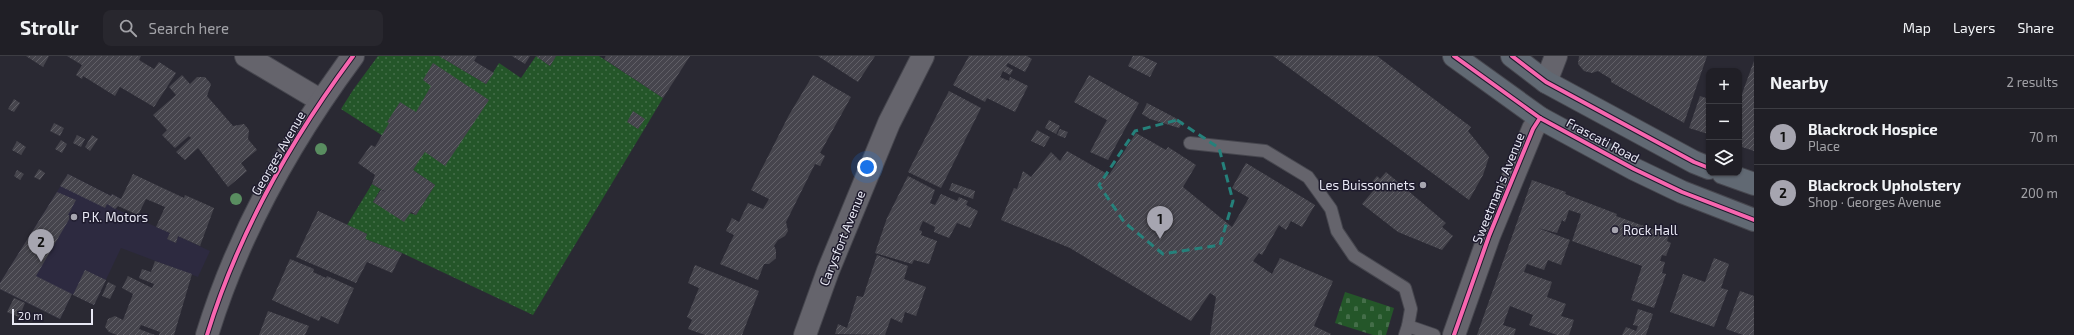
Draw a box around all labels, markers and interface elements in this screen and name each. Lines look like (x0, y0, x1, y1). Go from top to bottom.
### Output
search box (103, 10, 383, 46)
text: Strollr (20, 16, 79, 39)
icon: search (117, 17, 139, 39)
text: Search here (149, 19, 229, 37)
text: Map (1903, 19, 1931, 36)
text: Layers (1953, 19, 1995, 36)
text: Share (2017, 19, 2054, 36)
map controls (1706, 68, 1742, 176)
button: + (1706, 68, 1742, 104)
text: Nearby (1770, 72, 1828, 92)
text: 2 results (2006, 74, 2058, 90)
button: − (1706, 104, 1742, 140)
street label: Georges Avenue (247, 108, 309, 198)
street label: Frascati Road (1564, 114, 1642, 166)
text: Blackrock Hospice (1808, 120, 1938, 138)
text: 1 (1780, 129, 1786, 145)
text: 70 m (2029, 129, 2058, 145)
street label: Sweetman's Avenue (1468, 130, 1528, 246)
text: Place (1808, 138, 1840, 154)
button: layers (1706, 140, 1742, 176)
your location (857, 157, 877, 177)
text: Blackrock Upholstery (1808, 176, 1961, 194)
place label: Les Buissonnets (1319, 177, 1415, 193)
marker: Les Buissonnets (1418, 180, 1428, 190)
text: 2 (1779, 185, 1787, 201)
text: 200 m (2021, 185, 2058, 201)
street label: Carysfort Avenue (816, 188, 868, 288)
text: Shop · Georges Avenue (1808, 194, 1941, 210)
pin: 1 (1147, 206, 1173, 239)
place label: P.K. Motors (82, 209, 148, 225)
marker: P.K. Motors (69, 212, 79, 222)
place label: Rock Hall (1623, 222, 1678, 238)
marker: Rock Hall (1610, 225, 1620, 235)
pin: 2 (28, 229, 54, 262)
scale bar (12, 307, 93, 326)
text: 20 m (18, 309, 43, 322)

